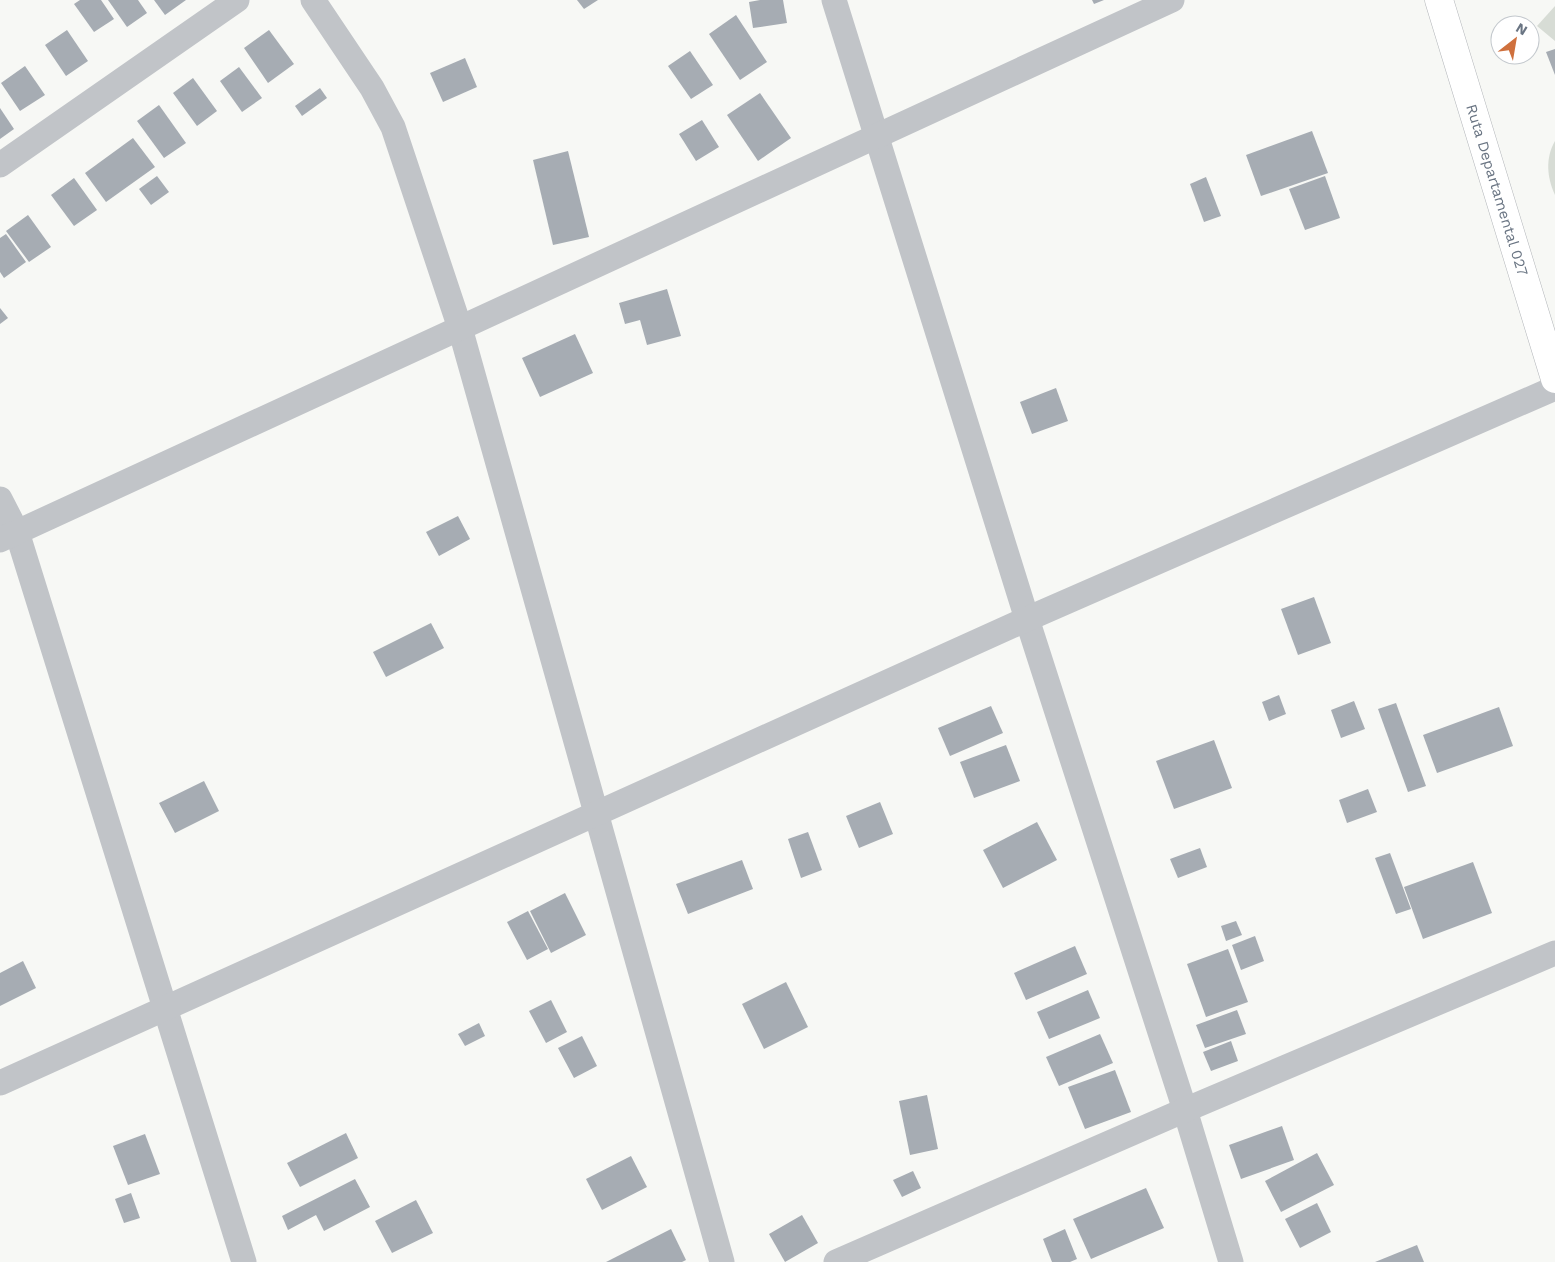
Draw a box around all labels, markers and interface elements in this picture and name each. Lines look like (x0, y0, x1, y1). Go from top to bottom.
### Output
north arrow (1490, 15, 1540, 65)
text: N (1513, 19, 1530, 38)
street label: Ruta Departamental 027 (1462, 102, 1532, 278)

